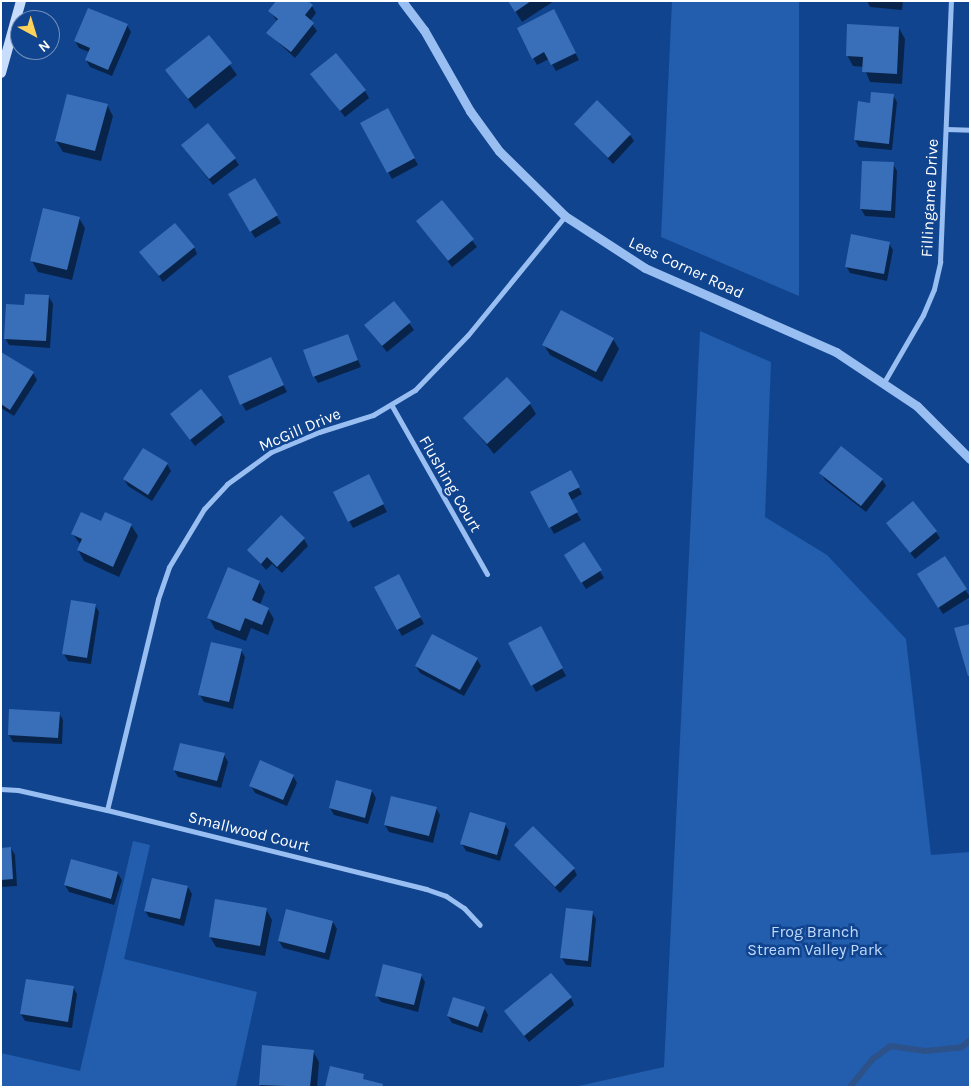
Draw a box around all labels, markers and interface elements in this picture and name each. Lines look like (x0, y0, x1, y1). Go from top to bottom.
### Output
north arrow (10, 10, 60, 60)
text: N (35, 36, 53, 56)
street label: Fillingame Drive (917, 138, 943, 258)
street label: Lees Corner Road (625, 233, 747, 303)
street label: McGill Drive (256, 404, 344, 456)
street label: Flushing Court (415, 432, 485, 536)
street label: Smallwood Court (186, 808, 312, 856)
park label: Frog Branch Stream Valley Park (747, 922, 883, 960)

